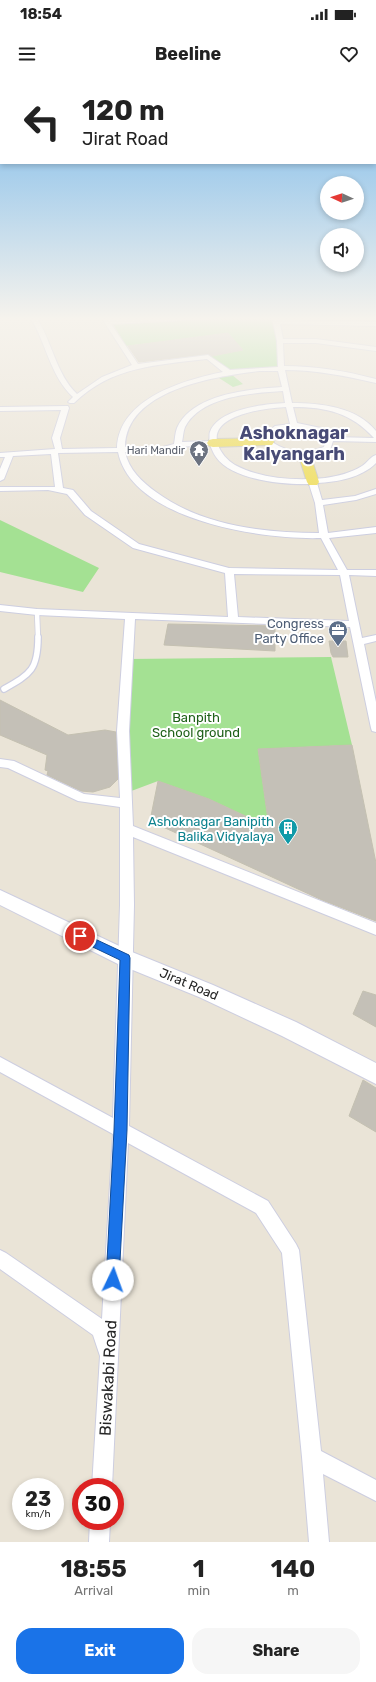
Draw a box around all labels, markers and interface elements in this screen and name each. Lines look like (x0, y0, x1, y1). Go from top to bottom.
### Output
text: 18:54 (20, 5, 62, 23)
icon: menu (16, 43, 38, 65)
text: Beeline (155, 43, 221, 65)
icon: heart (338, 43, 360, 65)
text: 120 m (82, 94, 165, 127)
icon: left (16, 96, 68, 148)
text: Jirat Road (82, 128, 168, 150)
north arrow (320, 176, 364, 220)
map controls (320, 176, 364, 272)
button: sound (320, 228, 364, 272)
district label: Ashoknagar Kalyangarh (240, 422, 348, 465)
temple icon: Hari Mandir (188, 439, 210, 467)
place label: Hari Mandir (127, 444, 186, 457)
place label: Congress Party Office (254, 616, 324, 646)
office icon: Congress Party Office (327, 619, 349, 647)
park label: Banpith School ground (152, 710, 240, 741)
place label: Ashoknagar Banipith Balika Vidyalaya (148, 814, 274, 844)
building icon: Ashoknagar Banipith Balika Vidyalaya (277, 817, 299, 845)
pin (63, 919, 97, 953)
icon: arrive (69, 925, 91, 947)
street label: Jirat Road (157, 965, 221, 1003)
position arrow (92, 1259, 134, 1301)
street label: Biswakabi Road (95, 1320, 121, 1436)
speed limit sign: 30 (72, 1478, 124, 1530)
text: 23 (25, 1487, 51, 1511)
text: km/h (26, 1508, 50, 1520)
text: 18:55 (61, 1555, 127, 1583)
text: 1 (193, 1555, 205, 1583)
text: 140 (271, 1555, 315, 1583)
text: Arrival (74, 1583, 113, 1598)
text: min (187, 1583, 210, 1598)
text: m (287, 1583, 299, 1598)
button: Exit (16, 1628, 184, 1674)
button: Share (192, 1628, 360, 1674)

